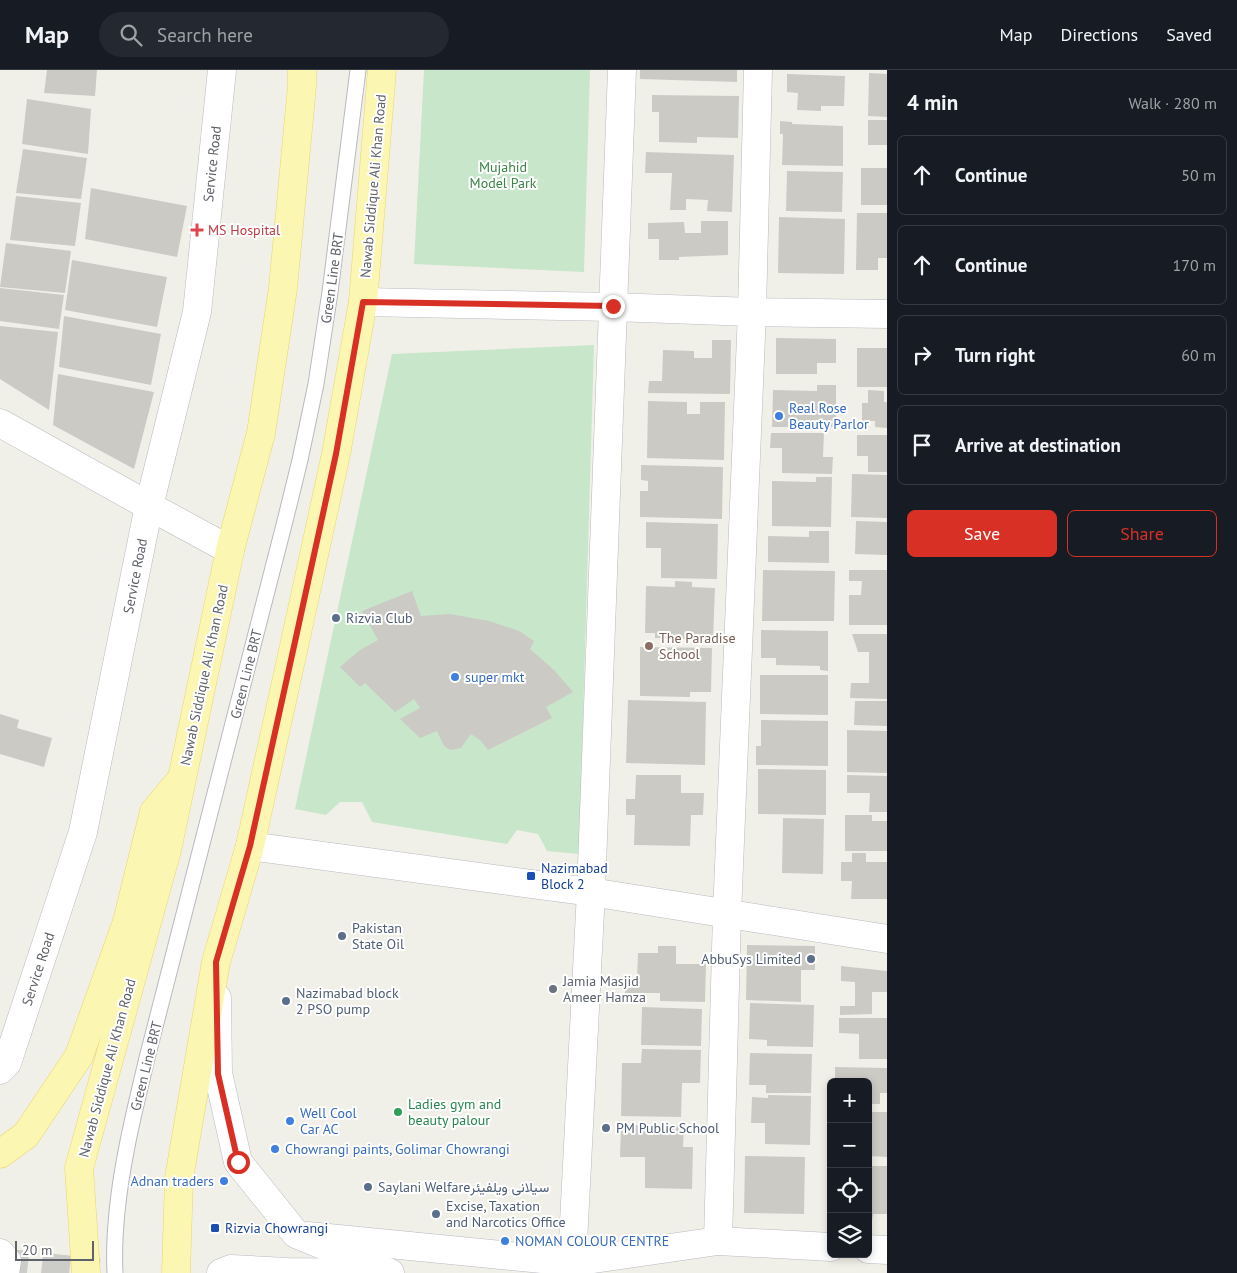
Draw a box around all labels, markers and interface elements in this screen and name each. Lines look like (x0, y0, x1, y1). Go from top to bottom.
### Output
search box (99, 12, 449, 57)
text: Map (25, 19, 69, 50)
icon: search (117, 21, 145, 49)
text: Search here (157, 23, 253, 47)
text: Map (1000, 23, 1032, 46)
text: Directions (1060, 23, 1138, 46)
text: Saved (1166, 23, 1212, 46)
text: 4 min (907, 89, 958, 116)
street label: Nawab Siddique Ali Khan Road (356, 93, 390, 279)
text: Walk · 280 m (1128, 93, 1217, 113)
street label: Service Road (199, 125, 225, 203)
park label: Mujahid Model Park (470, 158, 537, 192)
icon: ahead (908, 161, 936, 189)
text: Continue (955, 163, 1027, 187)
text: 50 m (1181, 165, 1216, 185)
place label: MS Hospital (208, 221, 280, 239)
marker: MS Hospital (190, 223, 204, 237)
street label: Green Line BRT (317, 231, 347, 325)
icon: ahead (908, 251, 936, 279)
text: Continue (955, 253, 1027, 277)
text: 170 m (1173, 255, 1216, 275)
route end (602, 295, 625, 318)
icon: right (908, 341, 936, 369)
text: Turn right (955, 343, 1035, 367)
text: 60 m (1181, 345, 1216, 365)
place label: Real Rose Beauty Parlor (789, 399, 869, 433)
marker: Real Rose Beauty Parlor (773, 410, 785, 422)
icon: arrive (908, 431, 936, 459)
text: Arrive at destination (955, 433, 1121, 457)
button: Save (907, 510, 1057, 557)
button: Share (1067, 510, 1217, 557)
street label: Service Road (119, 537, 151, 615)
street label: Nawab Siddique Ali Khan Road (176, 583, 232, 767)
place label: Rizvia Club (346, 609, 413, 627)
marker: Rizvia Club (330, 612, 342, 624)
street label: Green Line BRT (226, 627, 266, 721)
place label: The Paradise School (659, 629, 736, 663)
marker: The Paradise School (643, 640, 655, 652)
place label: super mkt (465, 668, 525, 686)
marker: super mkt (449, 671, 461, 683)
place label: Nazimabad Block 2 (541, 859, 608, 893)
marker: Nazimabad Block 2 (525, 870, 537, 882)
place label: Pakistan State Oil (352, 919, 404, 953)
street label: Service Road (18, 930, 58, 1008)
marker: Pakistan State Oil (336, 930, 348, 942)
place label: AbbuSys Limited (701, 950, 801, 968)
marker: AbbuSys Limited (805, 953, 817, 965)
place label: Jamia Masjid Ameer Hamza (562, 972, 646, 1006)
street label: Nawab Siddique Ali Khan Road (74, 977, 140, 1159)
marker: Jamia Masjid Ameer Hamza (547, 983, 559, 995)
place label: Nazimabad block 2 PSO pump (296, 984, 399, 1018)
marker: Nazimabad block 2 PSO pump (280, 995, 292, 1007)
street label: Green Line BRT (126, 1019, 166, 1113)
map controls (827, 1078, 872, 1258)
button: + (827, 1078, 872, 1123)
place label: Ladies gym and beauty palour (408, 1095, 501, 1129)
place label: Well Cool Car AC (300, 1104, 357, 1138)
marker: Ladies gym and beauty palour (392, 1106, 404, 1118)
marker: Well Cool Car AC (284, 1115, 296, 1127)
place label: PM Public School (616, 1119, 719, 1137)
marker: PM Public School (600, 1122, 612, 1134)
button: − (827, 1123, 872, 1168)
place label: Chowrangi paints, Golimar Chowrangi (285, 1140, 510, 1158)
marker: Chowrangi paints, Golimar Chowrangi (269, 1143, 281, 1155)
route start (227, 1151, 250, 1174)
button: locate (827, 1168, 872, 1213)
place label: Adnan traders (131, 1172, 214, 1190)
marker: Adnan traders (218, 1175, 230, 1187)
place label: Saylani Welfareسیلانی ویلفیئر (378, 1178, 549, 1196)
marker: Saylani Welfareسیلانی ویلفیئر (362, 1181, 374, 1193)
place label: Excise, Taxation and Narcotics Office (446, 1197, 566, 1231)
marker: Excise, Taxation and Narcotics Office (430, 1208, 442, 1220)
button: layers (827, 1213, 872, 1258)
place label: Rizvia Chowrangi (225, 1219, 328, 1237)
marker: Rizvia Chowrangi (209, 1222, 221, 1234)
place label: NOMAN COLOUR CENTRE (515, 1232, 669, 1250)
marker: NOMAN COLOUR CENTRE (499, 1235, 511, 1247)
scale bar (15, 1238, 94, 1261)
text: 20 m (22, 1241, 52, 1259)

